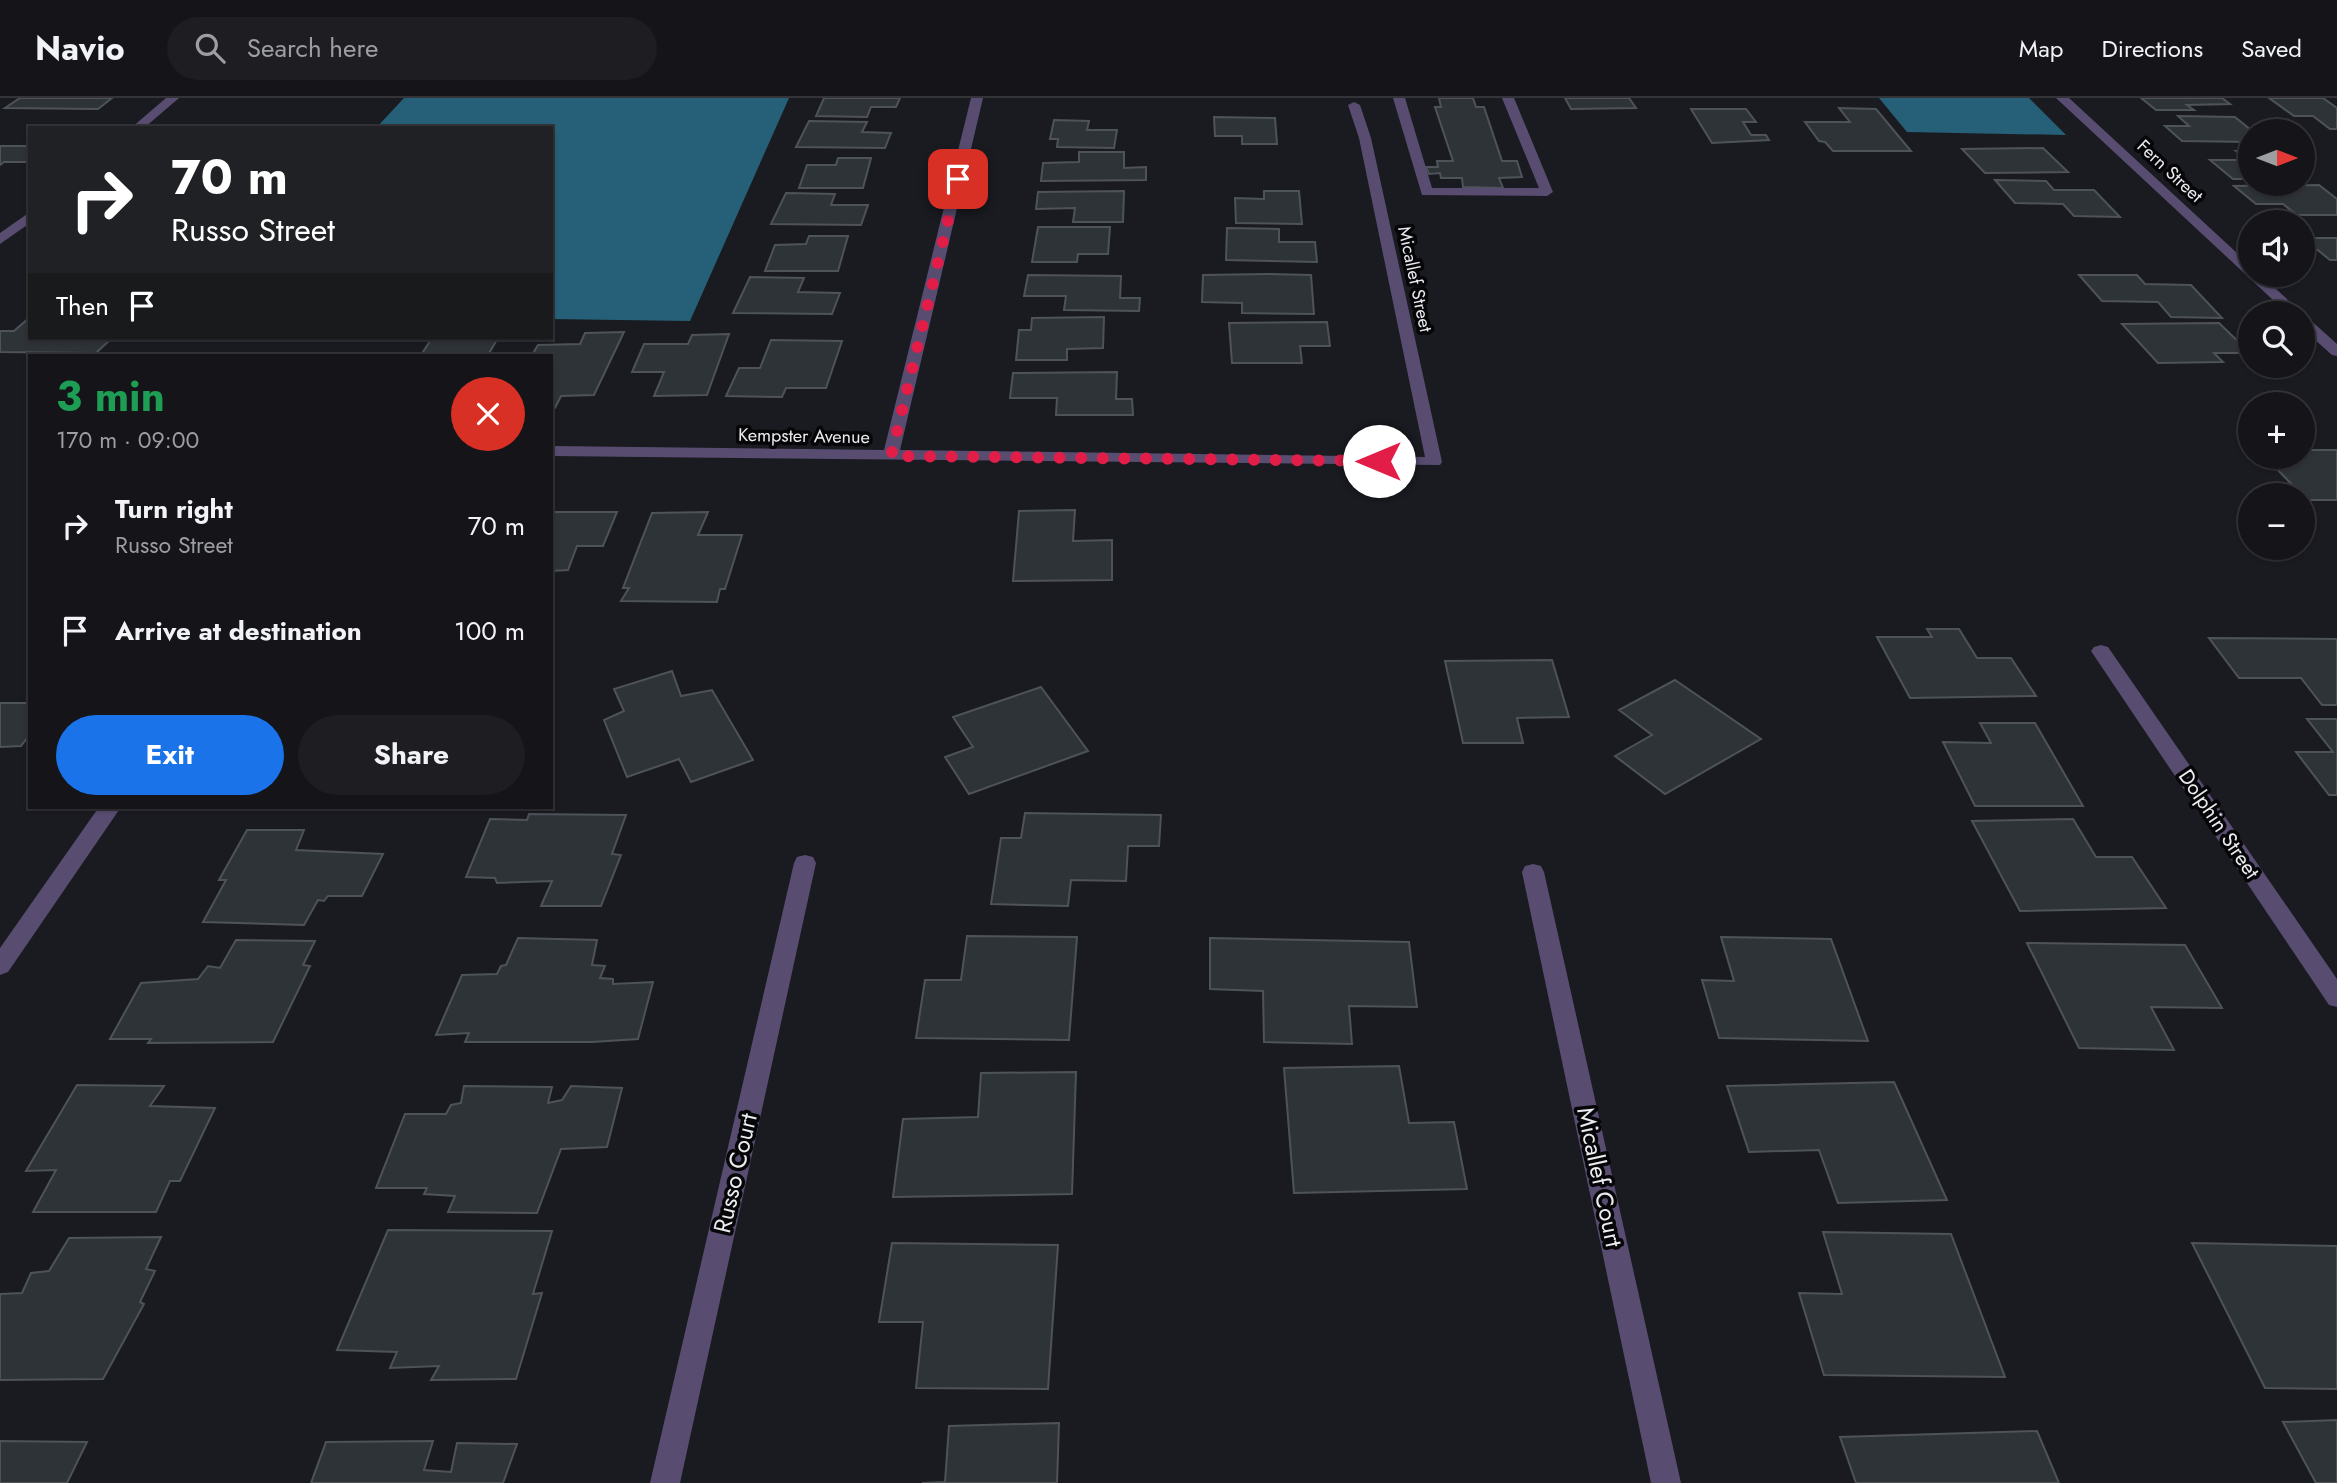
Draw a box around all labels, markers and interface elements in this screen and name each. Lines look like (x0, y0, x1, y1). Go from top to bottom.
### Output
search box (167, 17, 657, 80)
text: Navio (35, 25, 125, 72)
icon: search (191, 29, 229, 67)
text: Search here (247, 29, 378, 67)
text: Map (2019, 31, 2064, 66)
text: Directions (2102, 31, 2203, 66)
text: Saved (2241, 31, 2302, 66)
north arrow (2238, 119, 2315, 196)
map controls (2238, 119, 2315, 560)
street label: Fern Street (2131, 134, 2209, 209)
text: 70 m (171, 142, 288, 212)
pin (928, 149, 988, 209)
icon: right (56, 154, 147, 245)
icon: arrive (939, 160, 977, 198)
text: Russo Street (171, 207, 335, 253)
button: sound (2238, 210, 2315, 287)
street label: Micallef Street (1391, 224, 1439, 335)
text: Then (56, 287, 109, 325)
icon: arrive (123, 287, 161, 325)
button: search (2238, 301, 2315, 378)
text: 3 min (56, 366, 165, 427)
button: close (451, 377, 525, 451)
button: + (2238, 392, 2315, 469)
street label: Kempster Avenue (738, 422, 870, 450)
text: 170 m · 09:00 (56, 423, 199, 457)
position arrow (1342, 424, 1416, 498)
button: − (2238, 483, 2315, 560)
text: Turn right (115, 490, 233, 528)
icon: right (56, 507, 94, 545)
text: 70 m (468, 507, 525, 545)
text: Russo Street (115, 528, 233, 562)
icon: arrive (56, 612, 94, 650)
text: Arrive at destination (115, 612, 362, 650)
text: 100 m (454, 612, 525, 650)
button: Exit (56, 715, 284, 795)
button: Share (298, 715, 525, 795)
street label: Dolphin Street (2171, 763, 2267, 885)
street label: Micallef Court (1568, 1104, 1632, 1250)
street label: Russo Court (704, 1109, 766, 1236)

